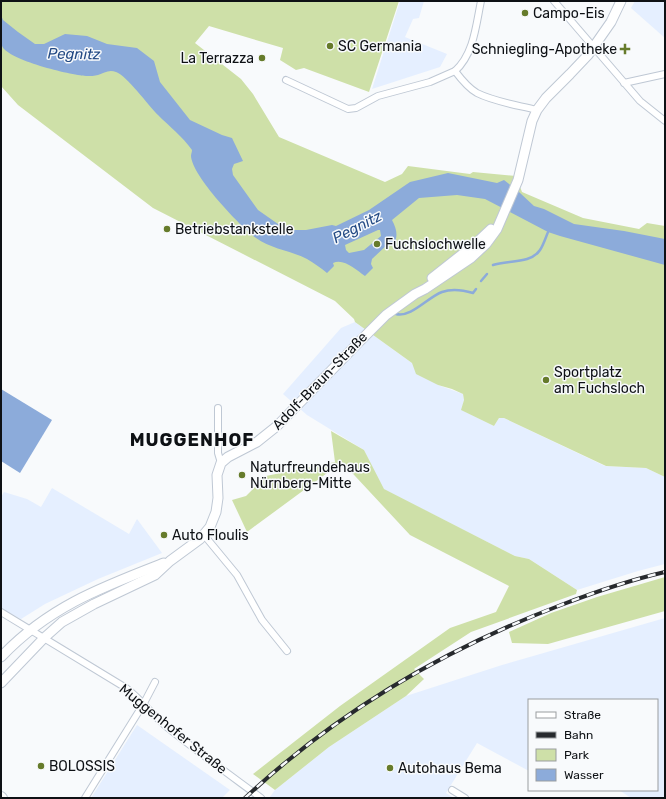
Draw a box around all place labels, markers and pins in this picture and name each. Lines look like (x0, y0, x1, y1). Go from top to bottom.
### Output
place label: Campo-Eis (533, 5, 605, 22)
marker: Campo-Eis (520, 8, 530, 18)
place label: SC Germania (338, 38, 422, 55)
marker: SC Germania (325, 41, 335, 51)
place label: Schniegling-Apotheke (472, 41, 617, 58)
marker: Schniegling-Apotheke (620, 44, 630, 54)
place label: La Terrazza (180, 50, 254, 67)
marker: La Terrazza (257, 53, 267, 63)
place label: Betriebstankstelle (175, 221, 294, 238)
marker: Betriebstankstelle (162, 224, 172, 234)
place label: Fuchslochwelle (385, 236, 486, 253)
marker: Fuchslochwelle (372, 239, 382, 249)
place label: Sportplatz am Fuchsloch (554, 364, 645, 397)
marker: Sportplatz am Fuchsloch (541, 375, 551, 385)
place label: Naturfreundehaus Nürnberg-Mitte (250, 459, 370, 492)
marker: Naturfreundehaus Nürnberg-Mitte (237, 470, 247, 480)
place label: Auto Floulis (172, 527, 249, 544)
marker: Auto Floulis (159, 530, 169, 540)
place label: BOLOSSIS (49, 758, 115, 775)
place label: Autohaus Bema (398, 760, 502, 777)
marker: BOLOSSIS (36, 761, 46, 771)
marker: Autohaus Bema (385, 763, 395, 773)

